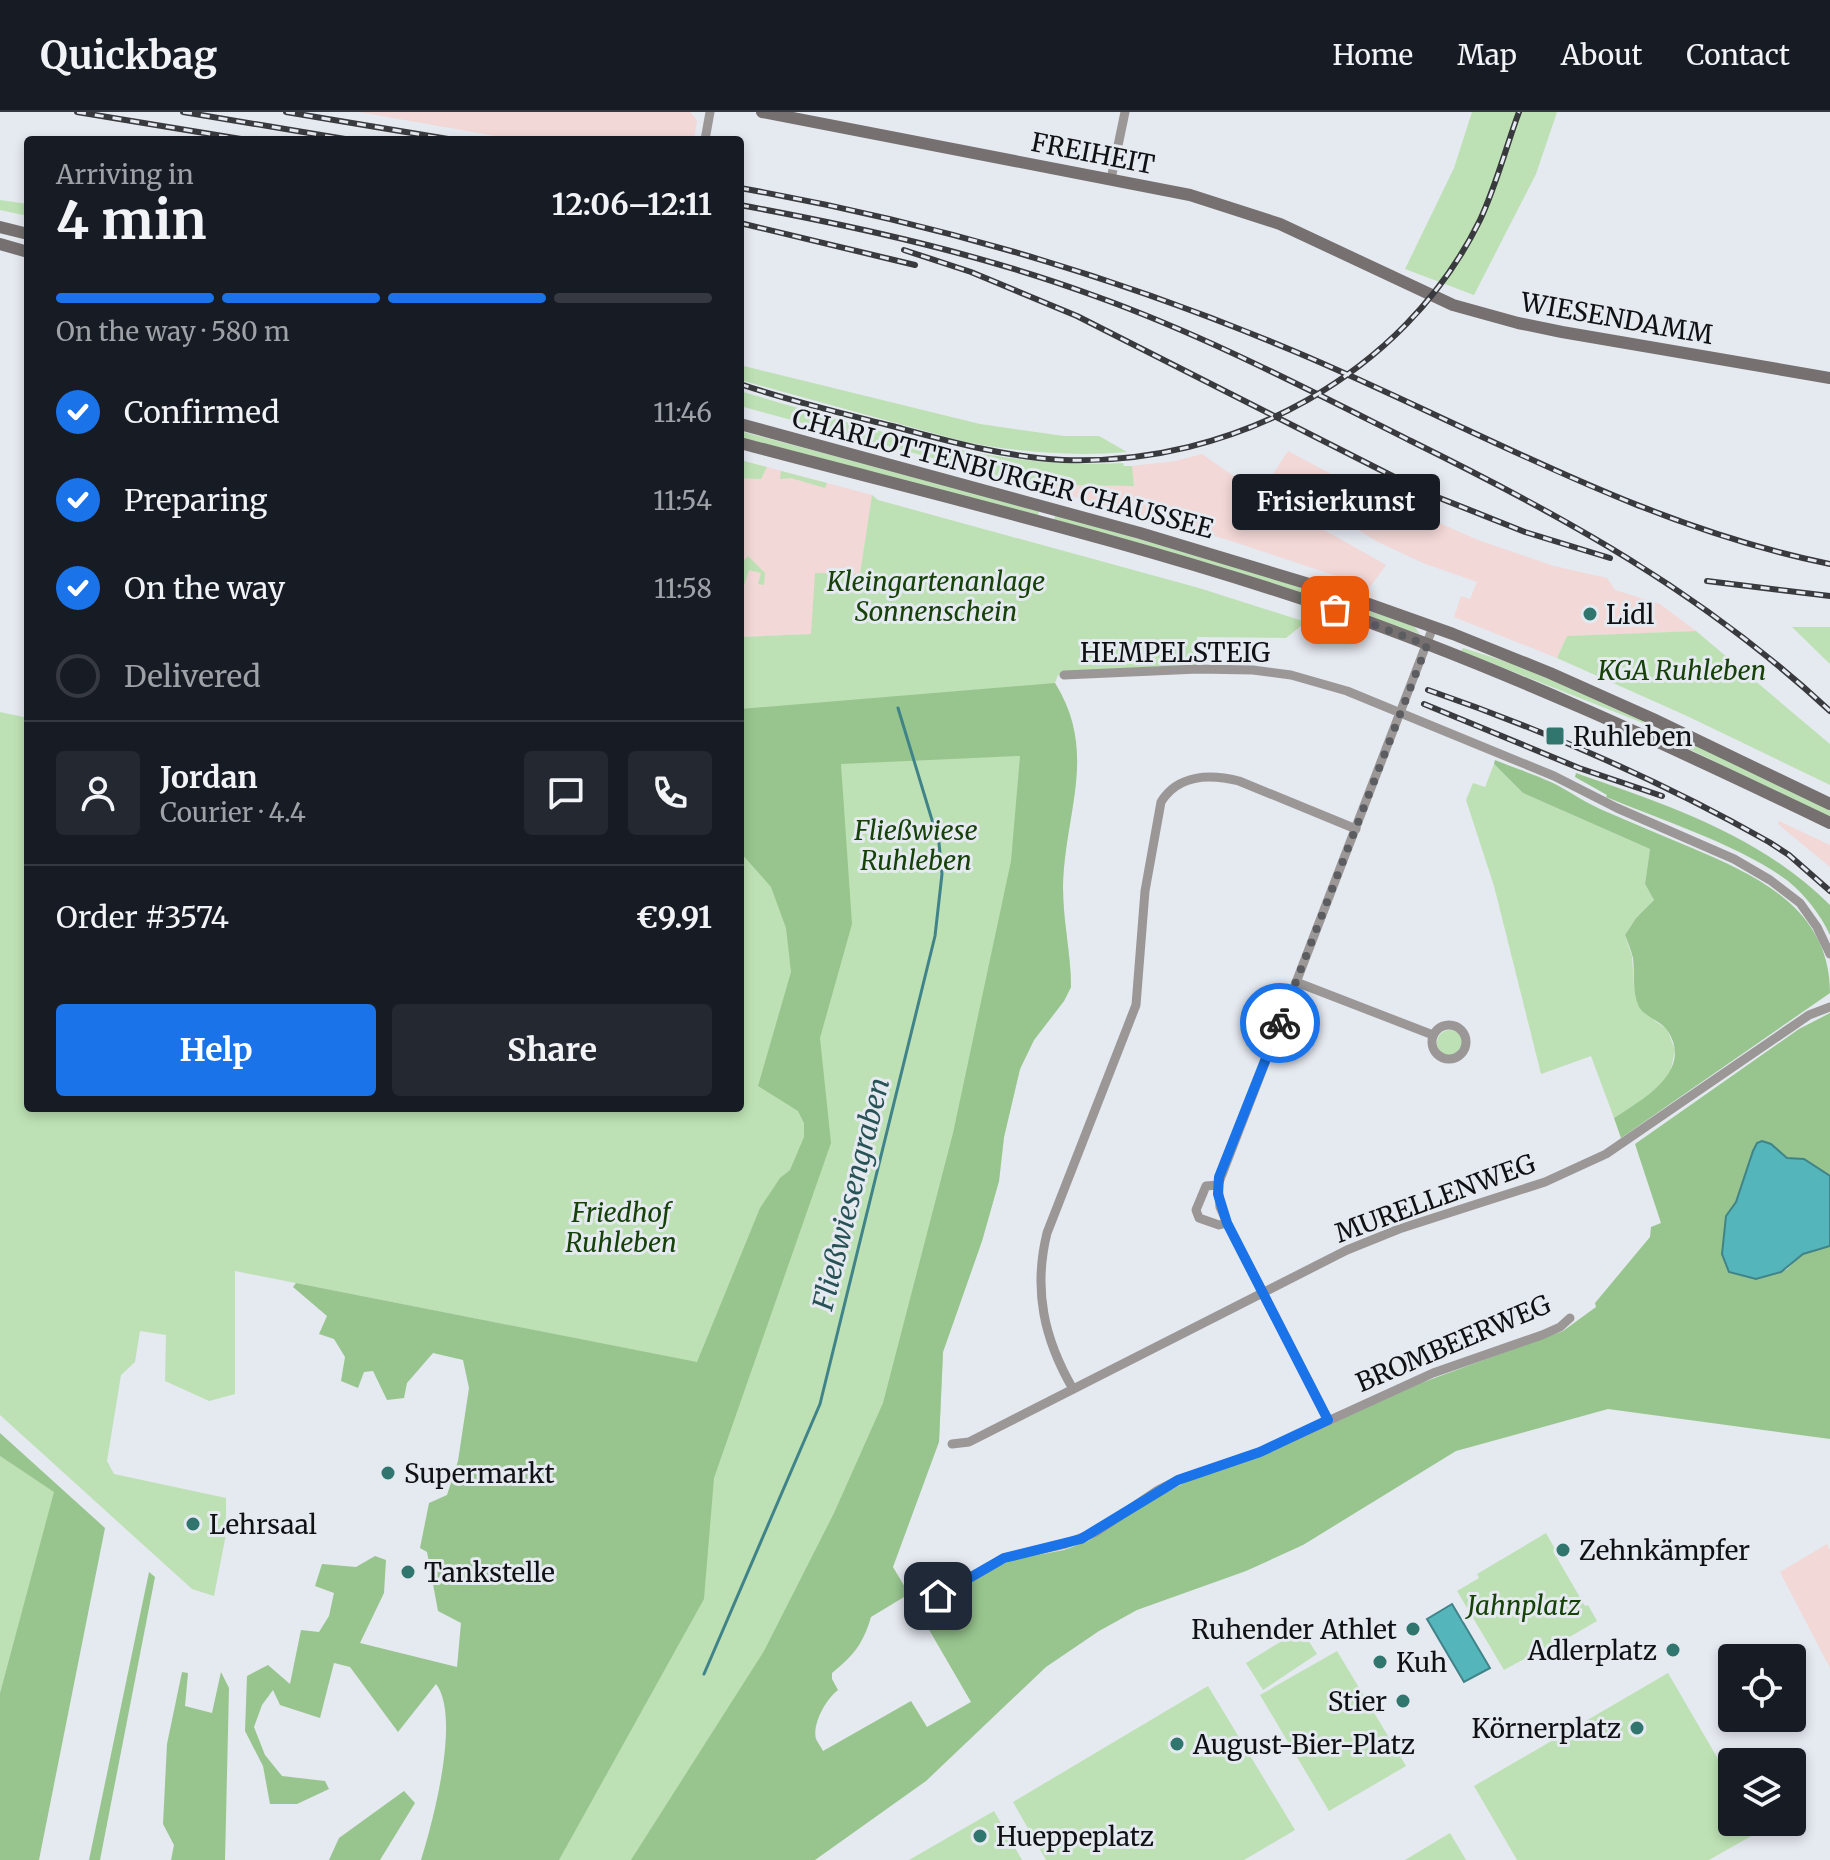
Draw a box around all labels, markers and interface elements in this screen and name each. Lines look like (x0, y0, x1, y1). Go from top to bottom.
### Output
text: Quickbag (40, 32, 217, 79)
text: Home (1332, 37, 1413, 73)
text: Map (1457, 37, 1517, 73)
text: About (1561, 37, 1642, 73)
text: Contact (1686, 37, 1790, 73)
street label: FREIHEIT (1028, 125, 1158, 181)
text: Arriving in (56, 158, 194, 191)
text: 12:06–12:11 (552, 185, 712, 223)
text: 4 min (56, 188, 207, 253)
street label: WIESENDAMM (1517, 285, 1716, 351)
text: On the way · 580 m (56, 315, 290, 348)
icon: check (56, 390, 100, 434)
text: Confirmed (124, 393, 279, 431)
text: 11:46 (653, 396, 712, 429)
street label: CHARLOTTENBURGER CHAUSSEE (789, 401, 1218, 545)
callout: Frisierkunst (1231, 474, 1439, 530)
icon: check (56, 478, 100, 522)
text: Preparing (124, 481, 267, 519)
text: 11:54 (653, 484, 712, 517)
text: Frisierkunst (1257, 485, 1415, 518)
park label: Kleingartenanlage Sonnenschein (826, 565, 1045, 628)
icon: check (56, 566, 100, 610)
text: On the way (124, 569, 285, 607)
text: 11:58 (654, 572, 712, 605)
pin (1301, 576, 1369, 644)
icon: bag (1313, 588, 1357, 632)
place label: Lidl (1606, 598, 1654, 631)
marker: Lidl (1581, 605, 1599, 623)
street label: HEMPELSTEIG (1080, 636, 1270, 669)
park label: KGA Ruhleben (1597, 654, 1766, 687)
text: Delivered (124, 657, 261, 695)
place label: Ruhleben (1573, 720, 1692, 753)
marker: Ruhleben (1544, 725, 1566, 747)
button: person (56, 751, 140, 835)
button: chat (524, 751, 608, 835)
button: phone (628, 751, 712, 835)
text: Jordan (160, 758, 258, 796)
text: Courier · 4.4 (160, 796, 306, 829)
park label: Fließwiese Ruhleben (853, 814, 978, 877)
text: Order #3574 (56, 898, 229, 936)
text: €9.91 (636, 898, 712, 936)
courier (1240, 983, 1320, 1063)
icon: bike (1258, 1001, 1302, 1045)
button: Help (56, 1004, 376, 1096)
button: Share (392, 1004, 712, 1096)
water label: Fließwiesengraben (804, 1074, 897, 1315)
street label: MURELLENWEG (1330, 1146, 1540, 1250)
park label: Friedhof Ruhleben (565, 1196, 677, 1259)
street label: BROMBEERWEG (1351, 1287, 1555, 1399)
place label: Supermarkt (404, 1457, 555, 1490)
marker: Supermarkt (379, 1464, 397, 1482)
place label: Lehrsaal (209, 1508, 317, 1541)
marker: Lehrsaal (184, 1515, 202, 1533)
place label: Zehnkämpfer (1579, 1534, 1750, 1567)
marker: Zehnkämpfer (1554, 1541, 1572, 1559)
place label: Tankstelle (424, 1556, 555, 1589)
pin (904, 1562, 972, 1630)
marker: Tankstelle (399, 1563, 417, 1581)
icon: home (916, 1574, 960, 1618)
park label: Jahnplatz (1464, 1589, 1582, 1622)
place label: Ruhender Athlet (1191, 1613, 1397, 1646)
marker: Ruhender Athlet (1404, 1620, 1422, 1638)
place label: Adlerplatz (1527, 1634, 1657, 1667)
marker: Adlerplatz (1664, 1641, 1682, 1659)
map controls (1718, 1644, 1806, 1836)
button: locate (1718, 1644, 1806, 1732)
place label: Kuh (1396, 1646, 1447, 1679)
marker: Kuh (1371, 1653, 1389, 1671)
place label: Stier (1328, 1685, 1387, 1718)
marker: Stier (1394, 1692, 1412, 1710)
place label: Körnerplatz (1472, 1712, 1621, 1745)
marker: Körnerplatz (1628, 1719, 1646, 1737)
place label: August-Bier-Platz (1192, 1728, 1415, 1761)
marker: August-Bier-Platz (1168, 1735, 1186, 1753)
button: layers (1718, 1748, 1806, 1836)
place label: Hueppeplatz (996, 1820, 1154, 1853)
marker: Hueppeplatz (971, 1827, 989, 1845)

